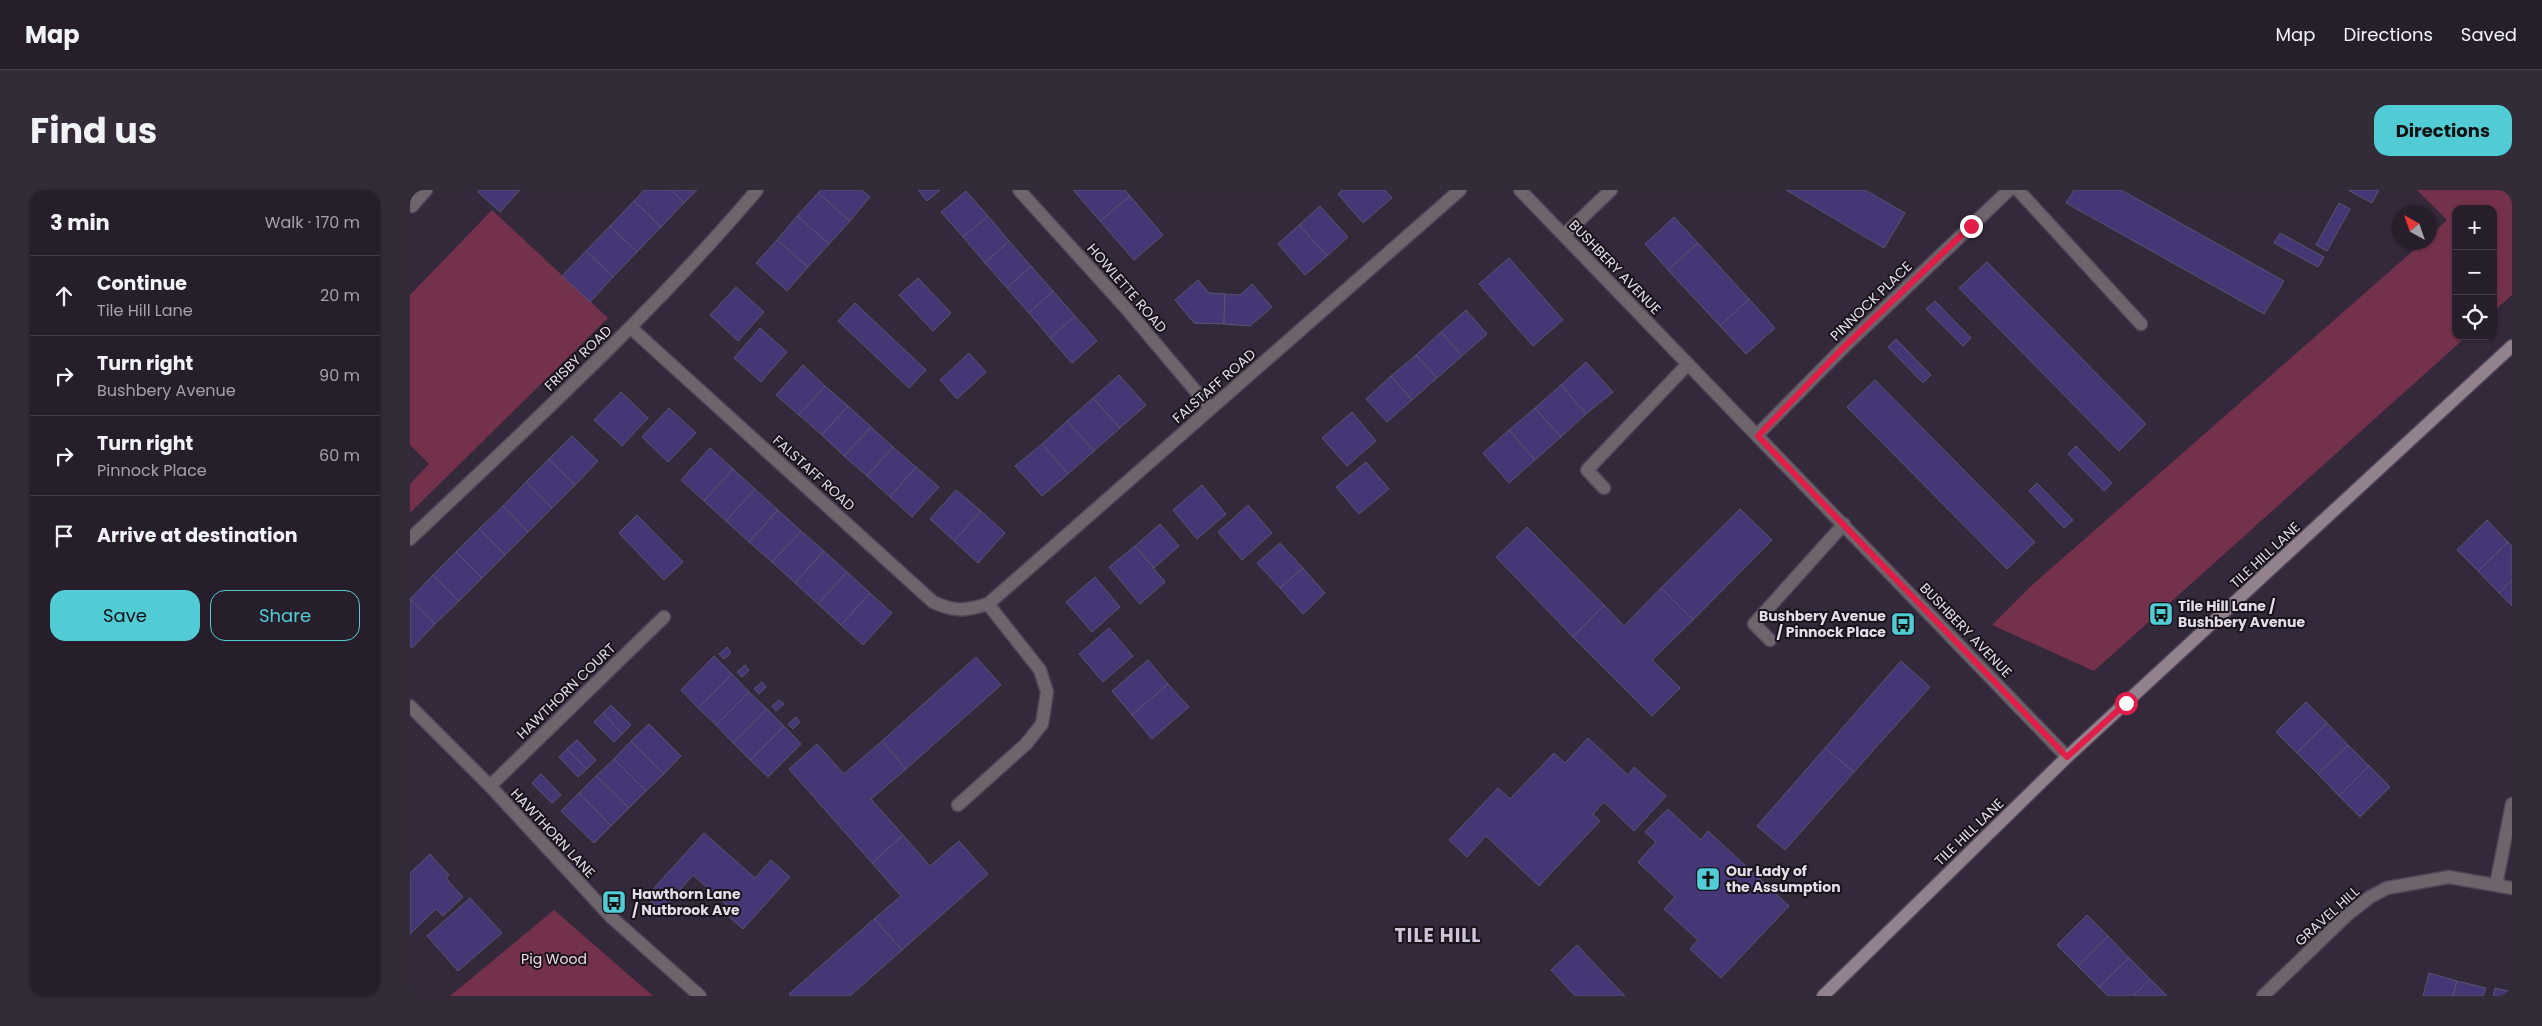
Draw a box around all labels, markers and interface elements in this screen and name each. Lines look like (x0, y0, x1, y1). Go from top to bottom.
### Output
text: Map (25, 18, 80, 51)
text: Map (2276, 22, 2315, 47)
text: Directions (2343, 22, 2433, 47)
text: Saved (2461, 22, 2517, 47)
button: Directions (2374, 105, 2512, 156)
text: Find us (30, 106, 157, 155)
north arrow (2392, 205, 2437, 250)
map controls (2452, 205, 2497, 340)
button: + (2452, 205, 2497, 250)
text: 3 min (50, 208, 110, 237)
text: Walk · 170 m (265, 211, 360, 234)
street label: BUSHBERY AVENUE (1564, 215, 1666, 319)
route end (1960, 215, 1983, 238)
street label: HOWLETTE ROAD (1083, 239, 1172, 337)
button: − (2452, 250, 2497, 295)
street label: PINNOCK PLACE (1826, 257, 1916, 345)
text: Continue (97, 270, 187, 297)
icon: ahead (50, 282, 78, 310)
text: 20 m (320, 284, 360, 307)
button: locate (2452, 295, 2497, 340)
text: Tile Hill Lane (97, 299, 193, 322)
street label: FRISBY ROAD (540, 321, 616, 395)
street label: FALSTAFF ROAD (1168, 344, 1260, 428)
text: Turn right (97, 350, 193, 377)
icon: right (50, 362, 78, 390)
text: 90 m (319, 364, 360, 387)
text: Bushbery Avenue (97, 379, 236, 402)
text: Turn right (97, 430, 193, 457)
street label: FALSTAFF ROAD (768, 431, 860, 515)
icon: right (50, 442, 78, 470)
text: 60 m (319, 444, 360, 467)
text: Pinnock Place (97, 459, 207, 482)
street label: TILE HILL LANE (2225, 517, 2305, 593)
icon: arrive (50, 522, 78, 550)
text: Arrive at destination (97, 522, 298, 549)
street label: BUSHBERY AVENUE (1915, 578, 2017, 682)
button: Save (50, 590, 200, 641)
button: Share (210, 590, 360, 641)
place label: Tile Hill Lane / Bushbery Avenue (2178, 596, 2305, 632)
bus stop icon: Tile Hill Lane / Bushbery Avenue (2148, 601, 2174, 627)
place label: Bushbery Avenue / Pinnock Place (1759, 606, 1886, 642)
bus stop icon: Bushbery Avenue / Pinnock Place (1890, 611, 1916, 637)
street label: HAWTHORN COURT (512, 638, 620, 744)
route start (2115, 692, 2138, 715)
street label: HAWTHORN LANE (506, 784, 600, 882)
street label: TILE HILL LANE (1930, 794, 2008, 870)
place label: Our Lady of the Assumption (1726, 861, 1841, 897)
church icon: Our Lady of the Assumption (1695, 866, 1721, 892)
street label: GRAVEL HILL (2290, 882, 2364, 950)
place label: Hawthorn Lane / Nutbrook Ave (632, 884, 741, 920)
bus stop icon: Hawthorn Lane / Nutbrook Ave (601, 889, 627, 915)
district label: TILE HILL (1395, 922, 1481, 949)
park label: Pig Wood (521, 949, 587, 969)

